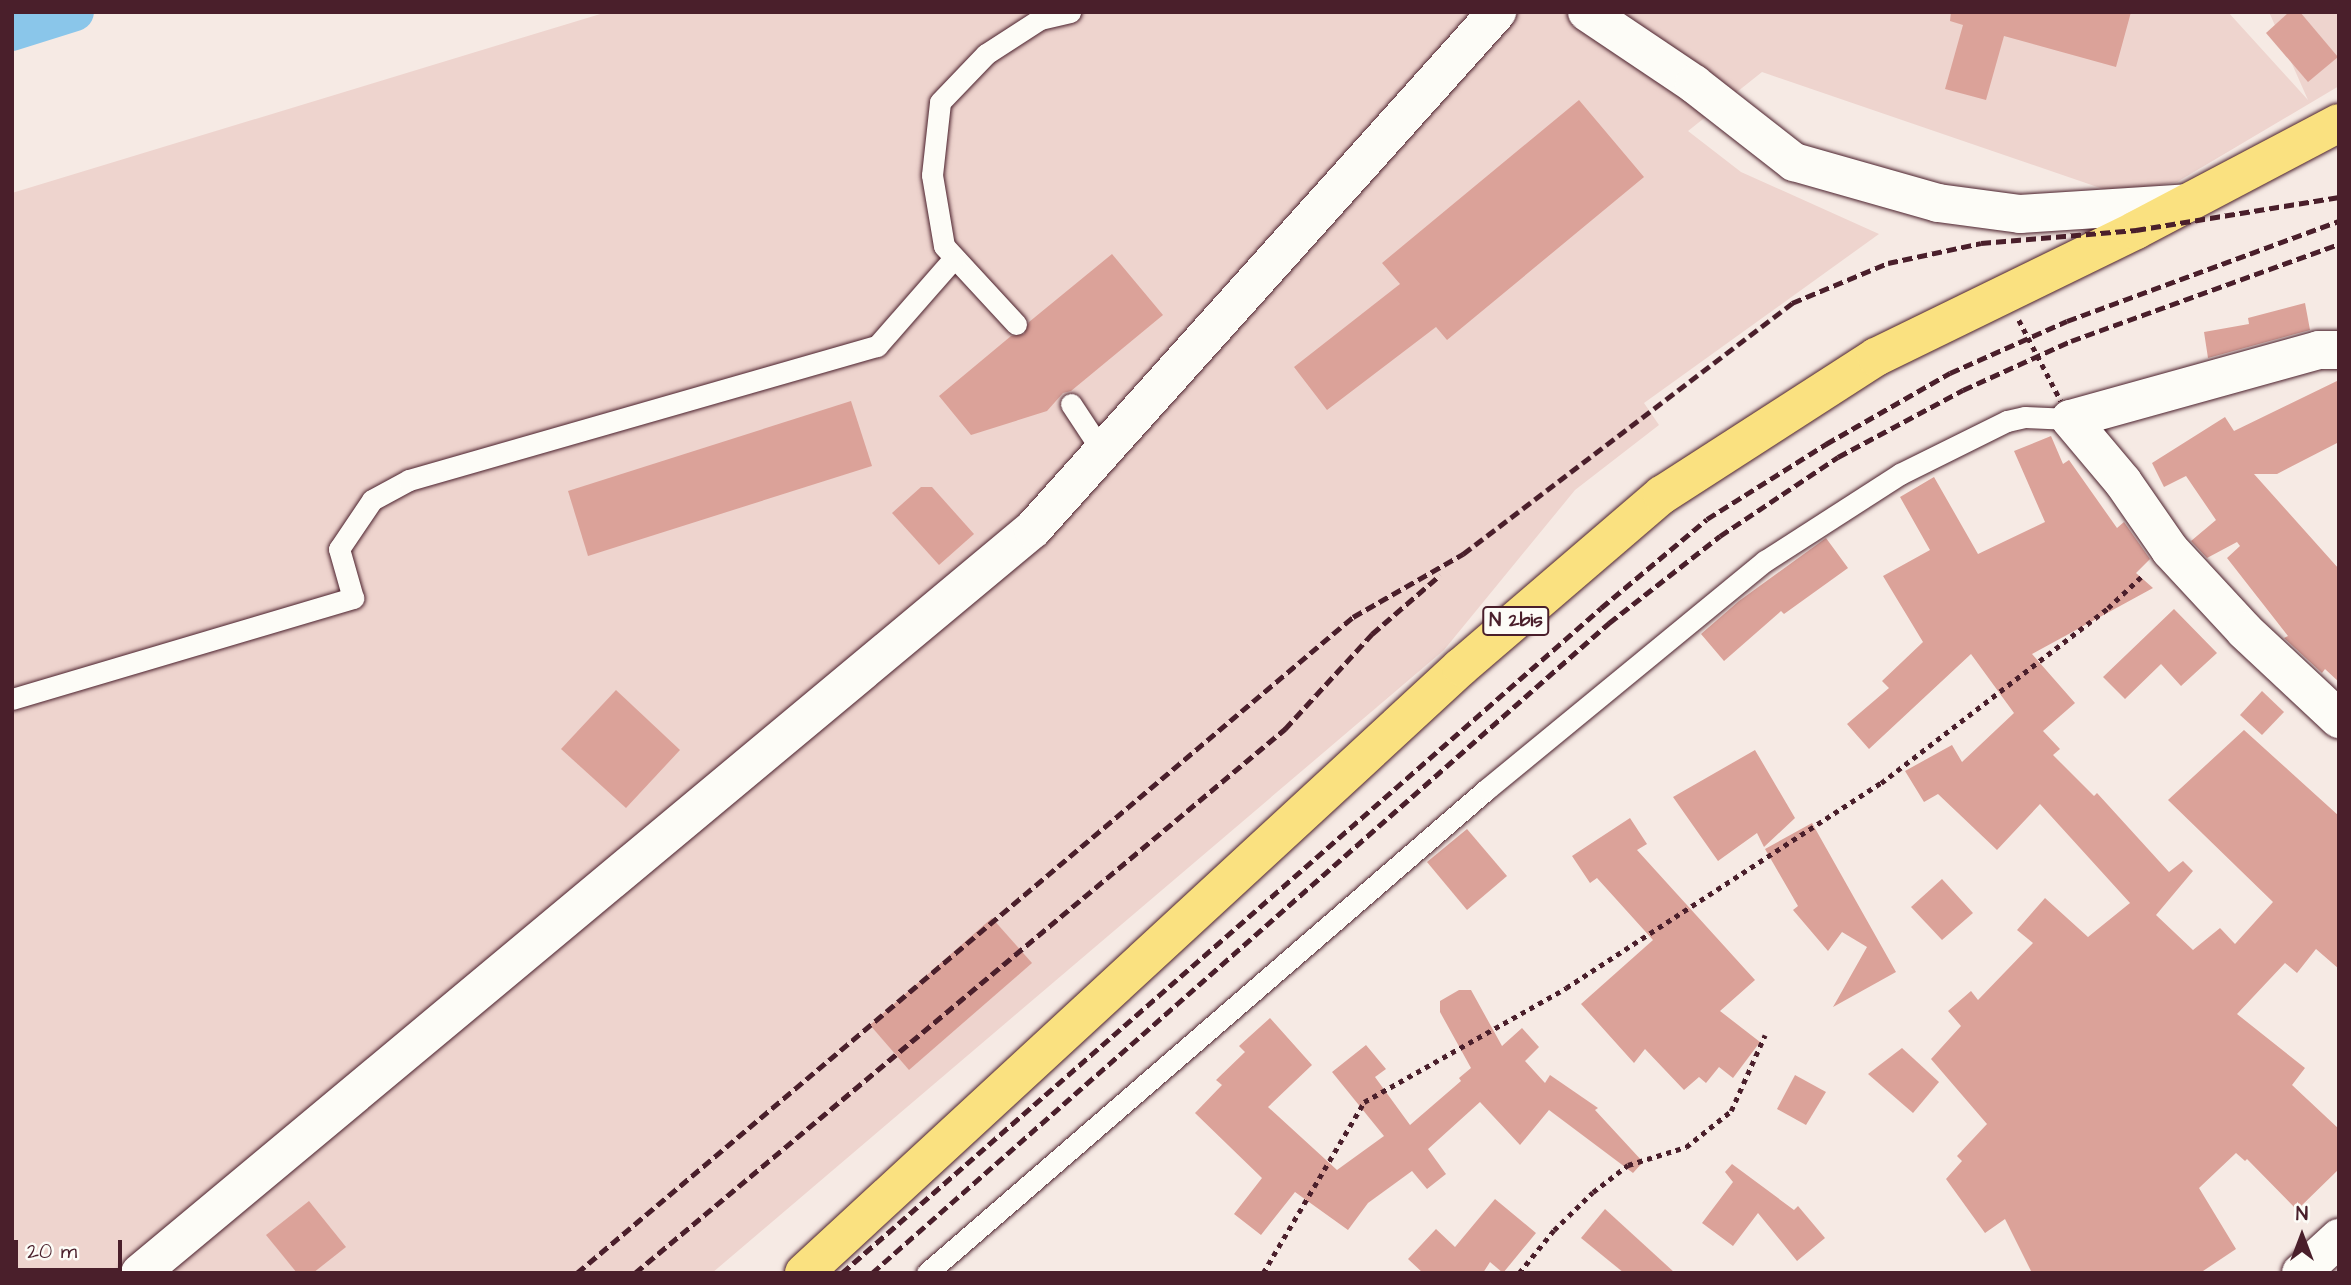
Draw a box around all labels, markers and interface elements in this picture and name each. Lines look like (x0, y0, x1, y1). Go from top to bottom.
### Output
road number: N 2bis (1481, 606, 1551, 636)
north arrow (2267, 1201, 2337, 1271)
text: N (2296, 1201, 2308, 1228)
scale bar (18, 1226, 126, 1270)
text: 20 m (27, 1237, 77, 1266)

